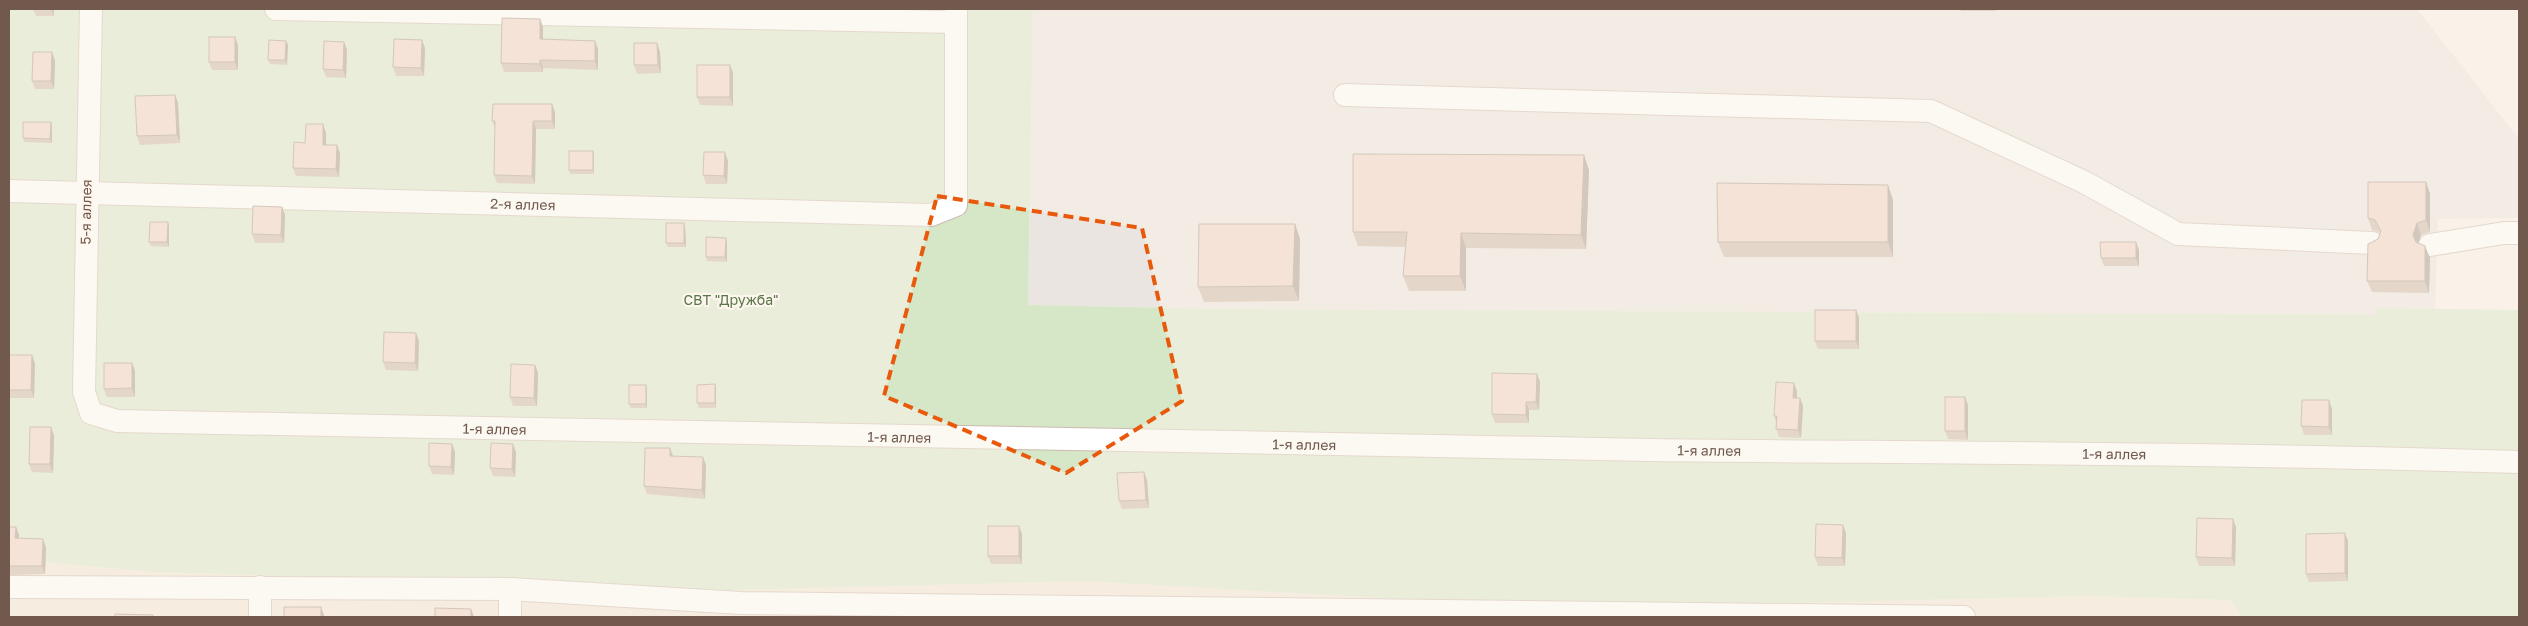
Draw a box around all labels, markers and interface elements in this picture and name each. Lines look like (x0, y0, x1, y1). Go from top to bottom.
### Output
street label: 5-я аллея (76, 179, 95, 245)
street label: 2-я аллея (490, 195, 556, 213)
park label: СВТ "Дружба" (684, 291, 778, 308)
street label: 1-я аллея (462, 419, 527, 438)
street label: 1-я аллея (867, 428, 932, 446)
street label: 1-я аллея (1272, 435, 1337, 453)
street label: 1-я аллея (1677, 441, 1741, 459)
street label: 1-я аллея (2082, 445, 2146, 462)

